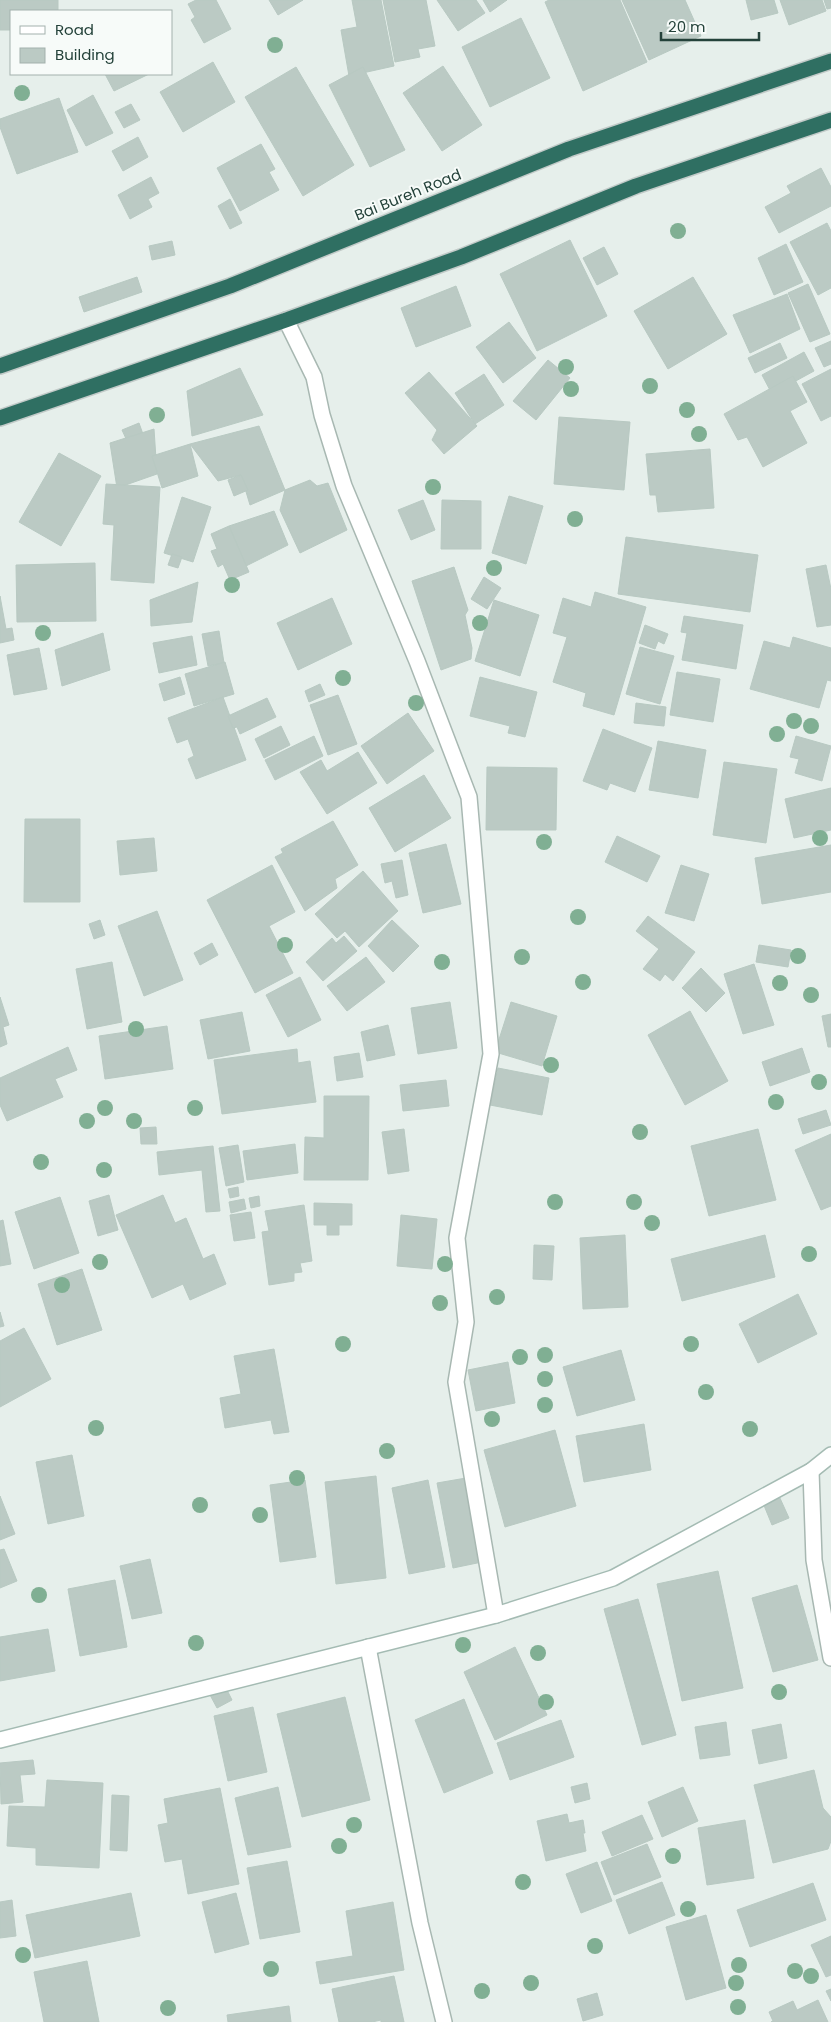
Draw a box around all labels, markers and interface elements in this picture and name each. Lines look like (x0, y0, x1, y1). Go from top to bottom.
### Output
legend (10, 10, 172, 75)
scale bar (661, 10, 758, 42)
text: 20 m (668, 16, 706, 37)
text: Road (55, 19, 94, 40)
text: Building (55, 44, 115, 65)
street label: Bai Bureh Road (351, 164, 464, 225)

